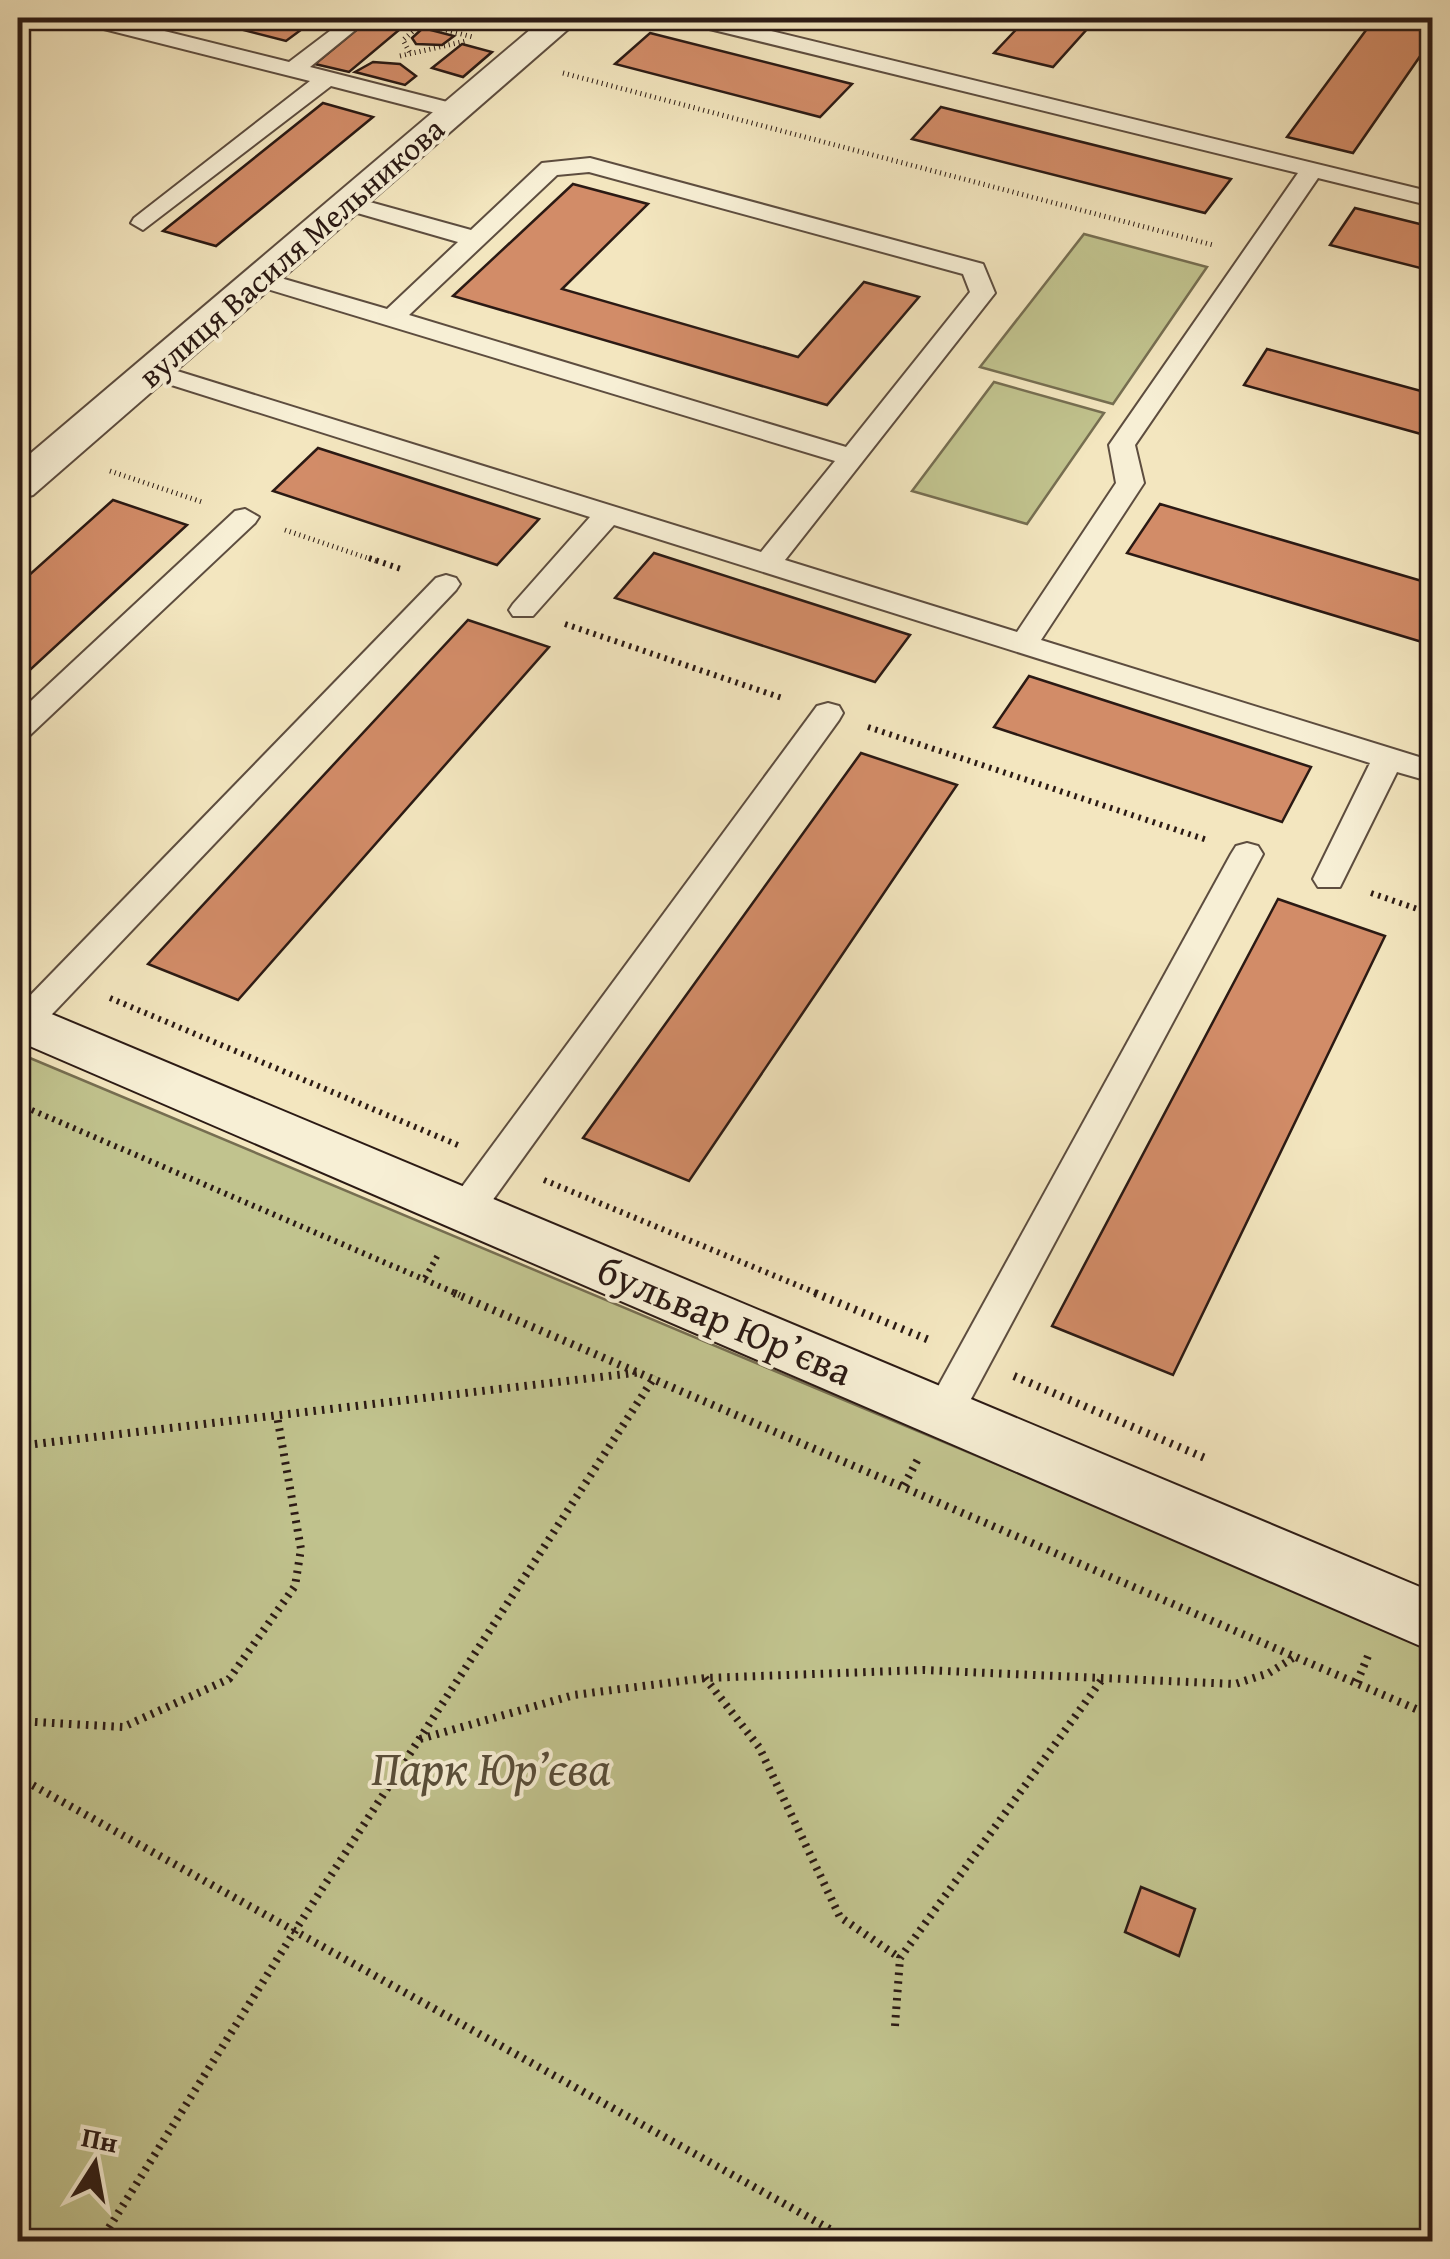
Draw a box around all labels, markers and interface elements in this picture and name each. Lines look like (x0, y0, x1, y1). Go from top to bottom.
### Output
street label: вулиця Василя Мельникова (128, 105, 455, 398)
street label: бульвар Юрʼєва (588, 1240, 862, 1400)
park label: Парк Юр’єва (371, 1732, 611, 1803)
north arrow (45, 2114, 145, 2214)
text: Пн (78, 2115, 121, 2163)

